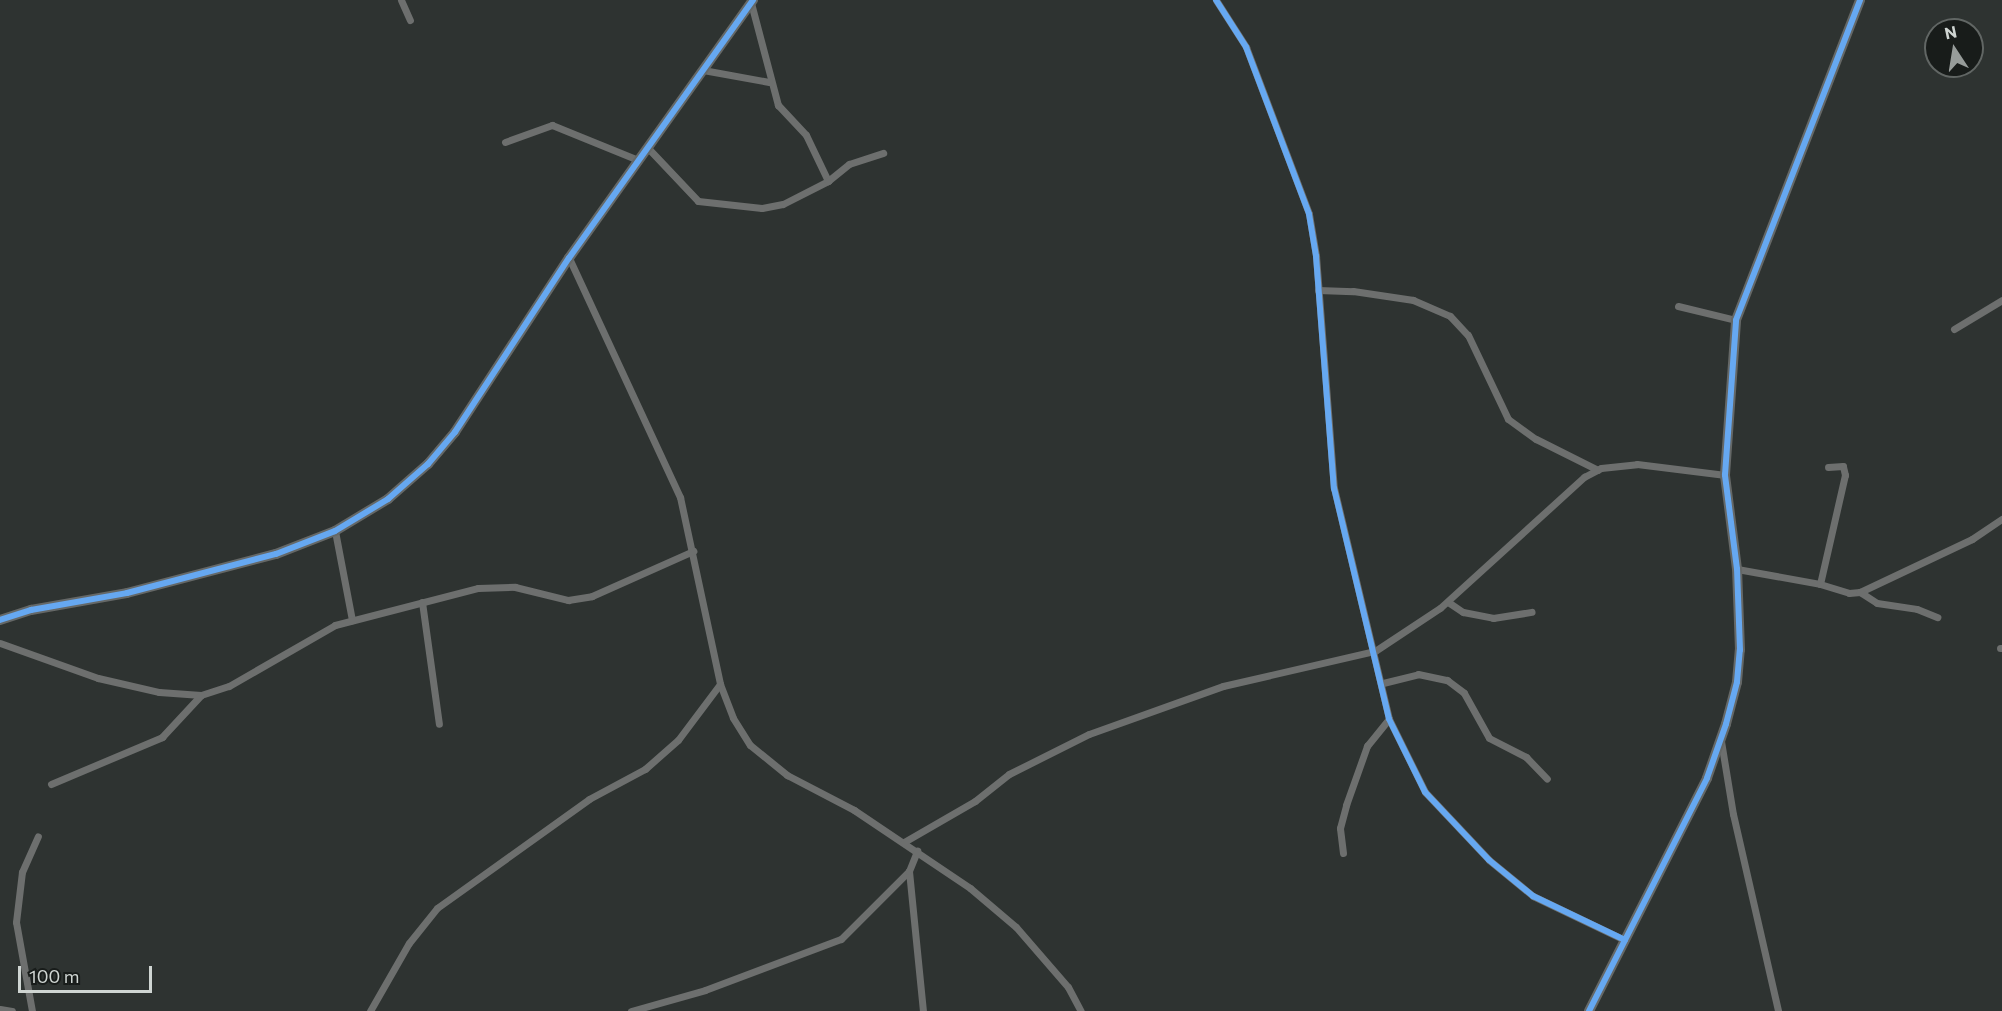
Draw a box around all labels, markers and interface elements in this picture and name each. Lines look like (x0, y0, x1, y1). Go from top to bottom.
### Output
north arrow (1924, 18, 1984, 78)
text: N (1943, 21, 1958, 42)
scale bar (21, 954, 154, 992)
text: 100 m (29, 965, 79, 987)

